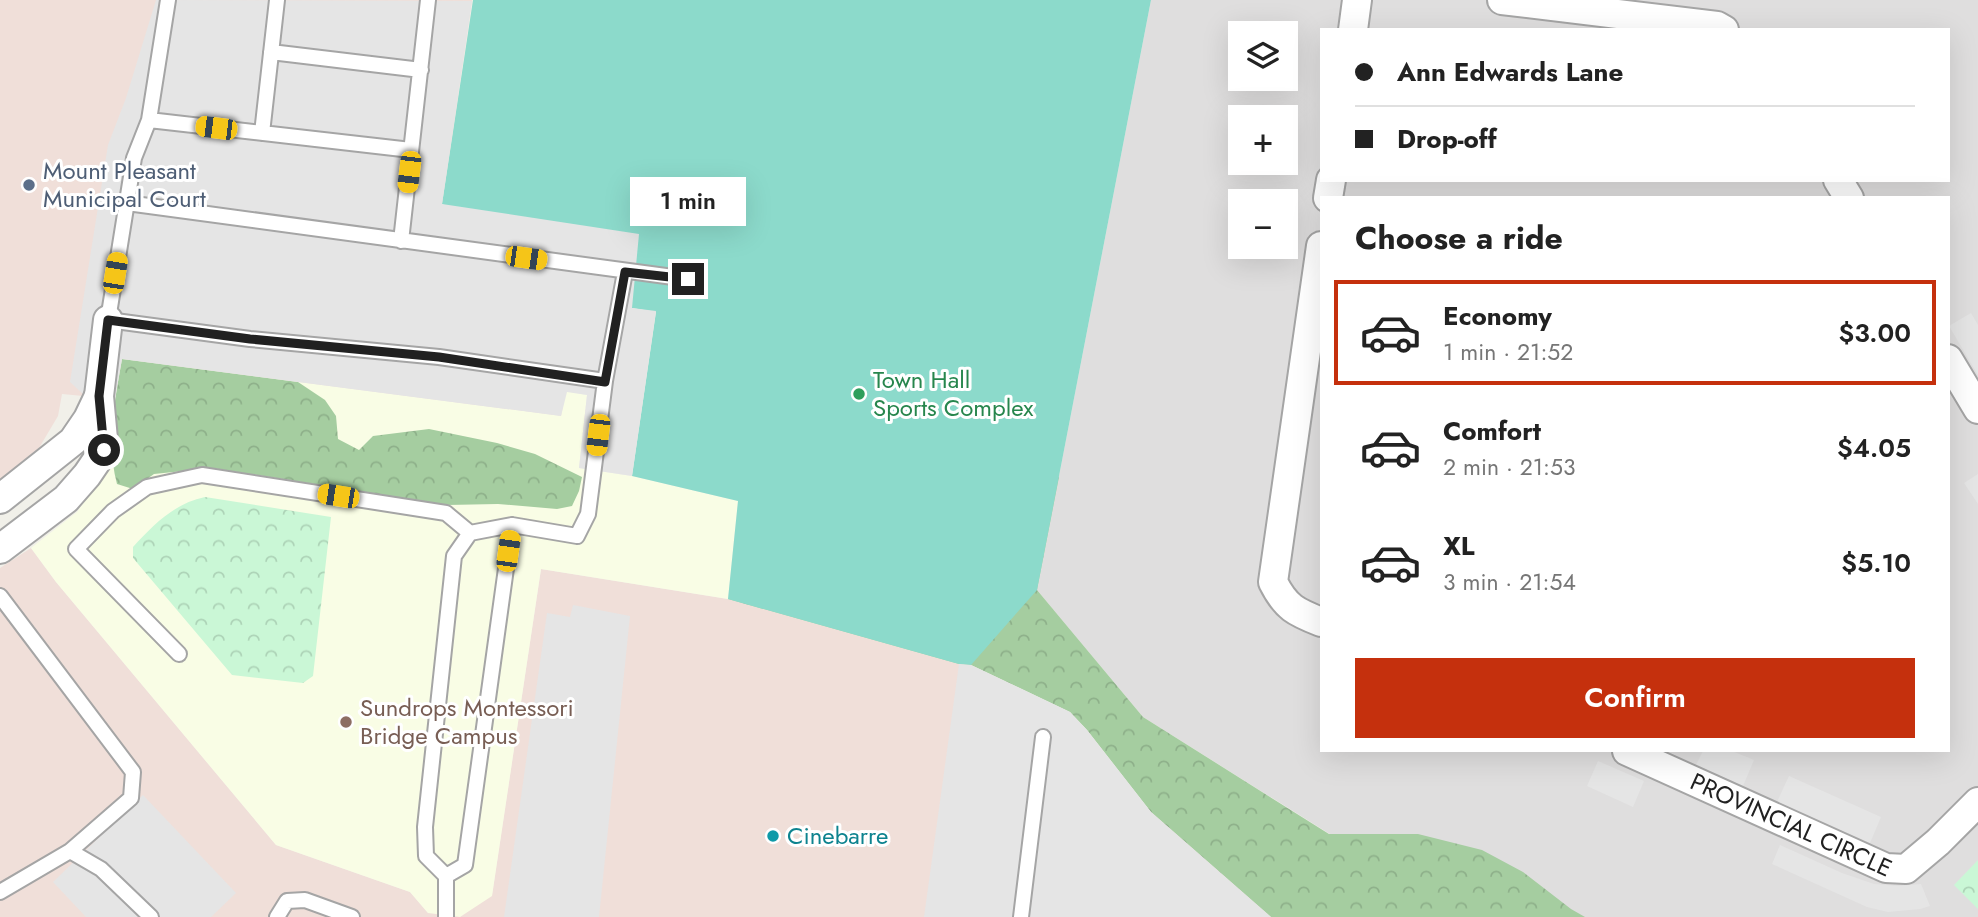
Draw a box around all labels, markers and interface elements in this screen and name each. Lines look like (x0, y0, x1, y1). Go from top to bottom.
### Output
map controls (1228, 21, 1298, 259)
button: layers (1228, 21, 1298, 91)
text: Ann Edwards Lane (1397, 53, 1623, 91)
button: + (1228, 105, 1298, 175)
car (194, 115, 239, 141)
text: Drop-off (1397, 120, 1497, 158)
car (397, 150, 422, 194)
place label: Mount Pleasant Municipal Court (43, 153, 206, 216)
marker: Mount Pleasant Municipal Court (21, 177, 37, 193)
callout: 1 min (630, 177, 746, 226)
text: 1 min (660, 184, 716, 218)
button: − (1228, 189, 1298, 259)
text: Choose a ride (1355, 215, 1563, 261)
car (504, 245, 549, 271)
car (102, 251, 129, 295)
route end (672, 263, 704, 295)
text: Economy (1443, 297, 1552, 335)
icon: car (1359, 301, 1422, 364)
text: $3.00 (1838, 314, 1911, 352)
text: 1 min · 21:52 (1443, 335, 1573, 369)
place label: Town Hall Sports Complex (873, 362, 1034, 425)
marker: Town Hall Sports Complex (851, 386, 867, 402)
text: Comfort (1443, 412, 1541, 450)
car (586, 413, 611, 457)
icon: car (1359, 416, 1422, 479)
text: $4.05 (1837, 429, 1911, 467)
route start (88, 434, 120, 466)
text: 2 min · 21:53 (1443, 450, 1576, 484)
car (316, 482, 361, 510)
text: XL (1443, 527, 1475, 565)
car (495, 529, 522, 573)
icon: car (1359, 531, 1422, 594)
text: $5.10 (1841, 544, 1911, 582)
text: 3 min · 21:54 (1443, 565, 1576, 599)
button: Confirm (1355, 658, 1915, 738)
place label: Sundrops Montessori Bridge Campus (360, 690, 574, 753)
marker: Sundrops Montessori Bridge Campus (338, 714, 354, 730)
street label: PROVINCIAL CIRCLE (1685, 764, 1898, 885)
place label: Cinebarre (787, 818, 888, 853)
marker: Cinebarre (765, 828, 781, 844)

